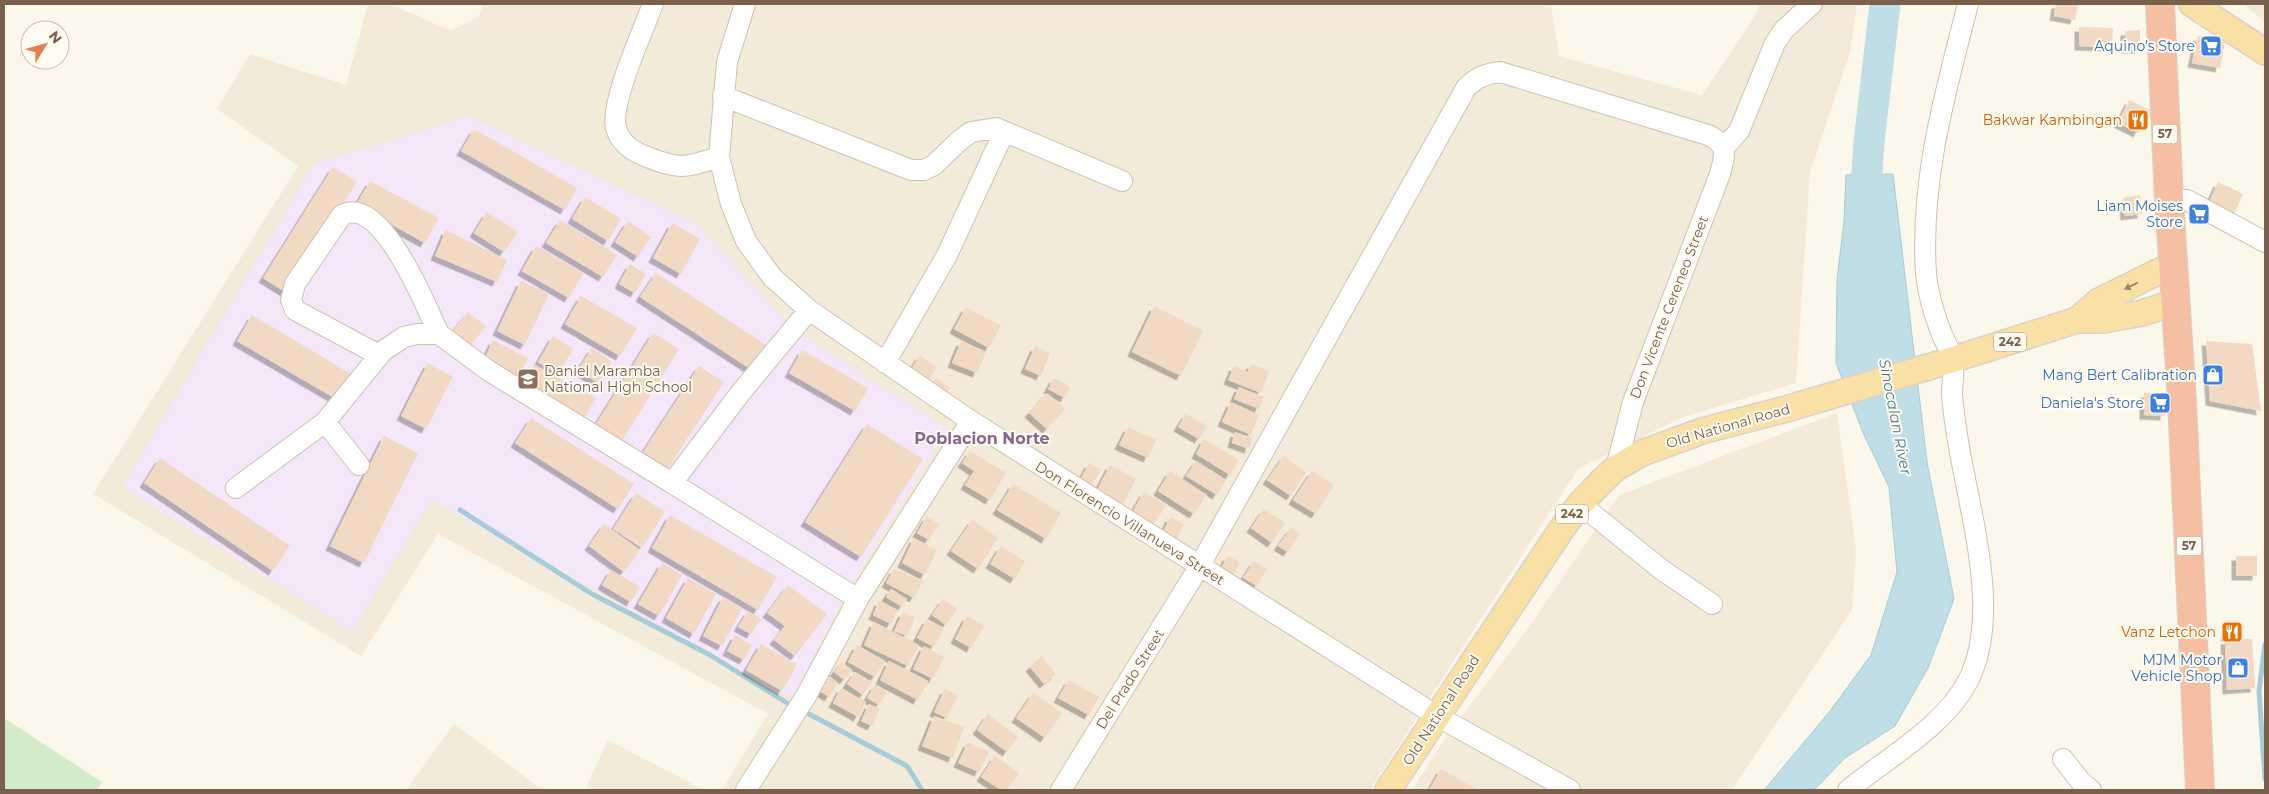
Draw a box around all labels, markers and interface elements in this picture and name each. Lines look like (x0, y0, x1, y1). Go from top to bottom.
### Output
north arrow (20, 20, 70, 70)
text: N (45, 27, 66, 47)
supermarket icon: Aquino's Store (2199, 34, 2223, 58)
place label: Aquino's Store (2094, 37, 2195, 55)
restaurant icon: Bakwar Kambingan (2126, 108, 2150, 132)
place label: Bakwar Kambingan (1983, 111, 2122, 129)
road number: 57 (2152, 125, 2178, 144)
place label: Liam Moises Store (2096, 197, 2183, 231)
supermarket icon: Liam Moises Store (2187, 202, 2211, 226)
street label: Don Vicente Cereneo Street (1626, 213, 1712, 401)
one-way arrow (2124, 283, 2138, 291)
road number: 242 (1994, 332, 2026, 352)
water label: Sinocalan River (1875, 357, 1916, 477)
place label: Daniel Maramba National High School (544, 362, 692, 396)
shop icon: Mang Bert Calibration (2201, 363, 2225, 387)
place label: Mang Bert Calibration (2042, 366, 2197, 384)
school or university icon: Daniel Maramba National High School (516, 367, 540, 391)
supermarket icon: Daniela's Store (2148, 391, 2172, 415)
place label: Daniela's Store (2040, 394, 2144, 412)
street label: Old National Road (1664, 400, 1792, 452)
district label: Poblacion Norte (914, 429, 1050, 448)
street label: Don Florencio Villanueva Street (1032, 457, 1228, 589)
road number: 242 (1556, 504, 1588, 524)
road number: 57 (2176, 536, 2202, 556)
restaurant icon: Vanz Letchon (2220, 620, 2244, 644)
place label: Vanz Letchon (2121, 623, 2216, 641)
street label: Del Prado Street (1092, 625, 1168, 732)
street label: Old National Road (1399, 651, 1483, 769)
place label: MJM Motor Vehicle Shop (2131, 651, 2222, 685)
shop icon: MJM Motor Vehicle Shop (2226, 656, 2250, 680)

